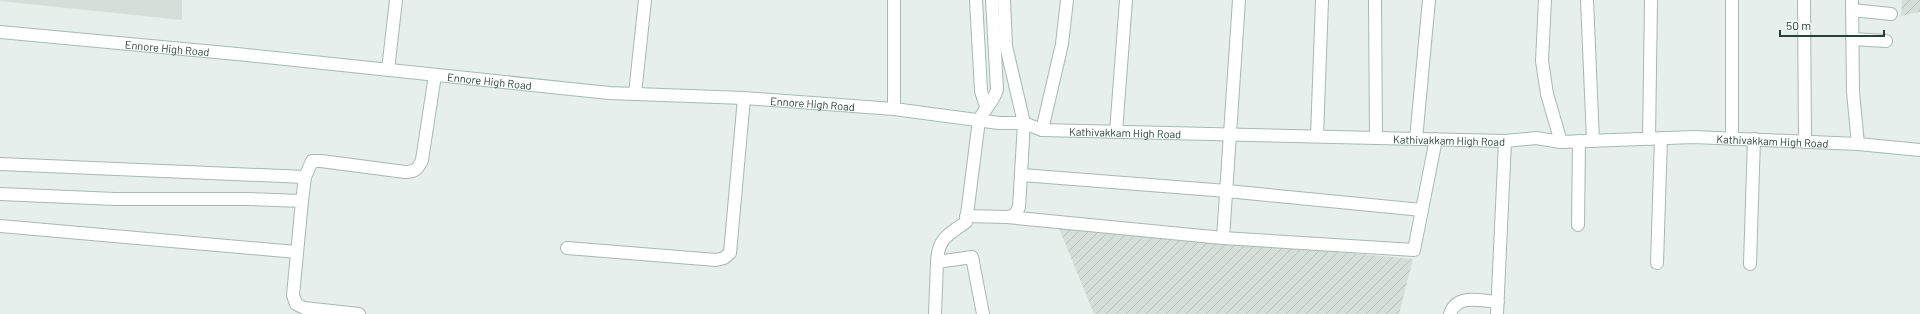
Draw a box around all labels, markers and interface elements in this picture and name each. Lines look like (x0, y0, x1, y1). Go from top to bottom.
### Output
scale bar (1780, 12, 1884, 38)
text: 50 m (1786, 18, 1811, 32)
street label: Ennore High Road (124, 37, 210, 58)
street label: Ennore High Road (447, 70, 532, 91)
street label: Ennore High Road (770, 93, 855, 113)
street label: Kathivakkam High Road (1069, 124, 1181, 140)
street label: Kathivakkam High Road (1716, 131, 1829, 149)
street label: Kathivakkam High Road (1393, 132, 1505, 148)

